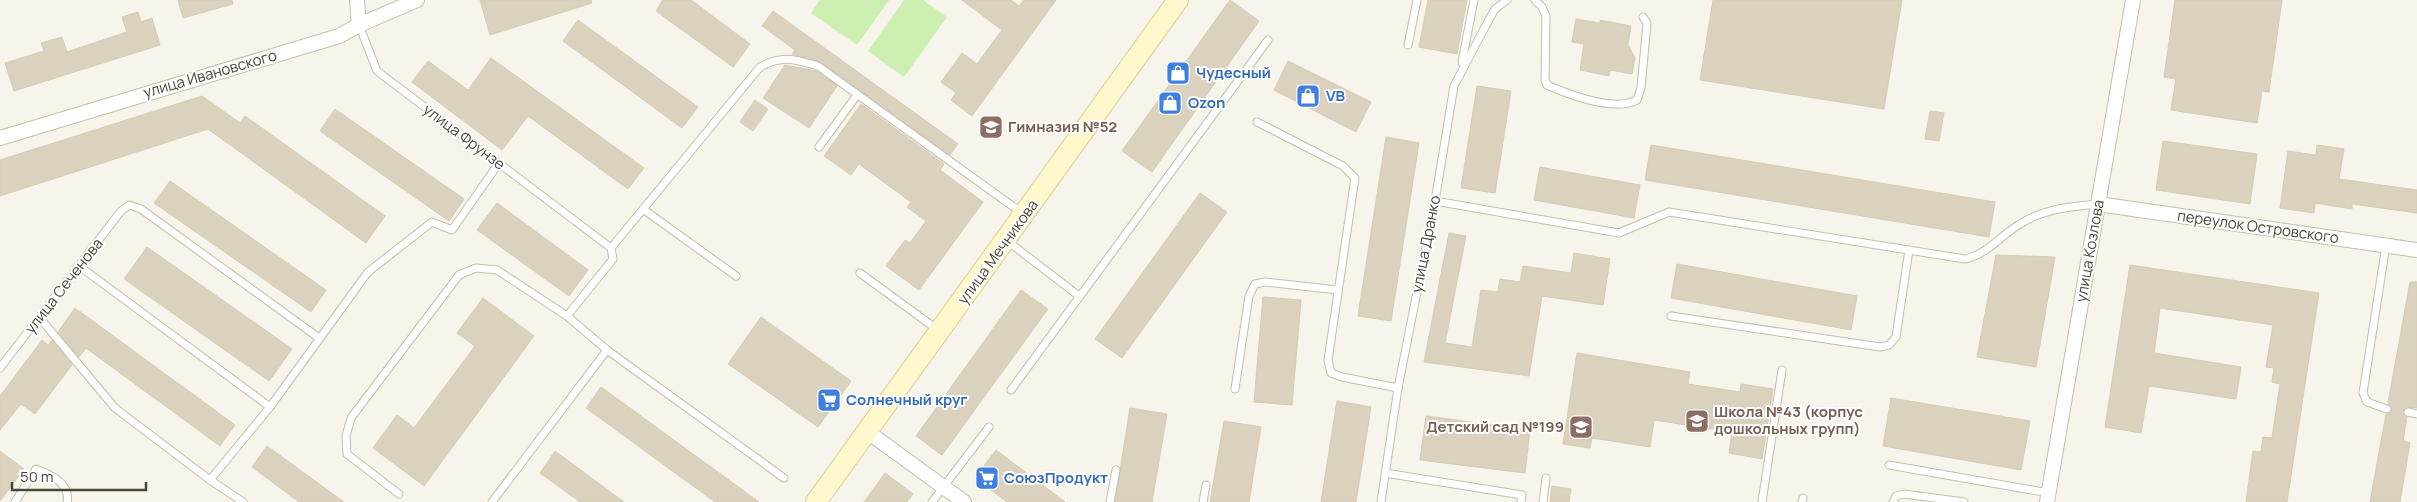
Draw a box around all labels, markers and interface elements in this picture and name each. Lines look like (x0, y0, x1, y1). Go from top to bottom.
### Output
street label: улица Ивановского (141, 44, 279, 103)
shop icon: Чудесный (1165, 60, 1191, 86)
place label: Чудесный (1196, 62, 1271, 83)
shop icon: VB (1295, 83, 1321, 109)
place label: VB (1326, 85, 1346, 106)
shop icon: Ozon (1157, 90, 1183, 116)
place label: Ozon (1188, 92, 1225, 113)
street label: улица Фрунзе (419, 99, 510, 175)
school or university icon: Гимназия №52 (978, 114, 1004, 140)
place label: Гимназия №52 (1008, 116, 1117, 137)
street label: улица Дранко (1406, 193, 1445, 294)
street label: улица Мечникова (952, 195, 1043, 308)
street label: улица Козлова (2070, 198, 2109, 304)
street label: переулок Островского (2176, 205, 2340, 248)
street label: улица Сеченова (20, 234, 108, 338)
supermarket icon: Солнечный круг (816, 387, 842, 413)
place label: Солнечный круг (846, 389, 968, 410)
place label: Школа №43 (корпус дошкольных групп) (1714, 401, 1863, 439)
school or university icon: Школа №43 (корпус дошкольных групп) (1684, 408, 1710, 434)
school or university icon: Детский сад №199 (1568, 414, 1594, 440)
place label: Детский сад №199 (1426, 416, 1564, 437)
scale bar (12, 460, 146, 492)
supermarket icon: СоюзПродукт (974, 465, 1000, 491)
text: 50 m (20, 466, 54, 487)
place label: СоюзПродукт (1004, 467, 1108, 488)

